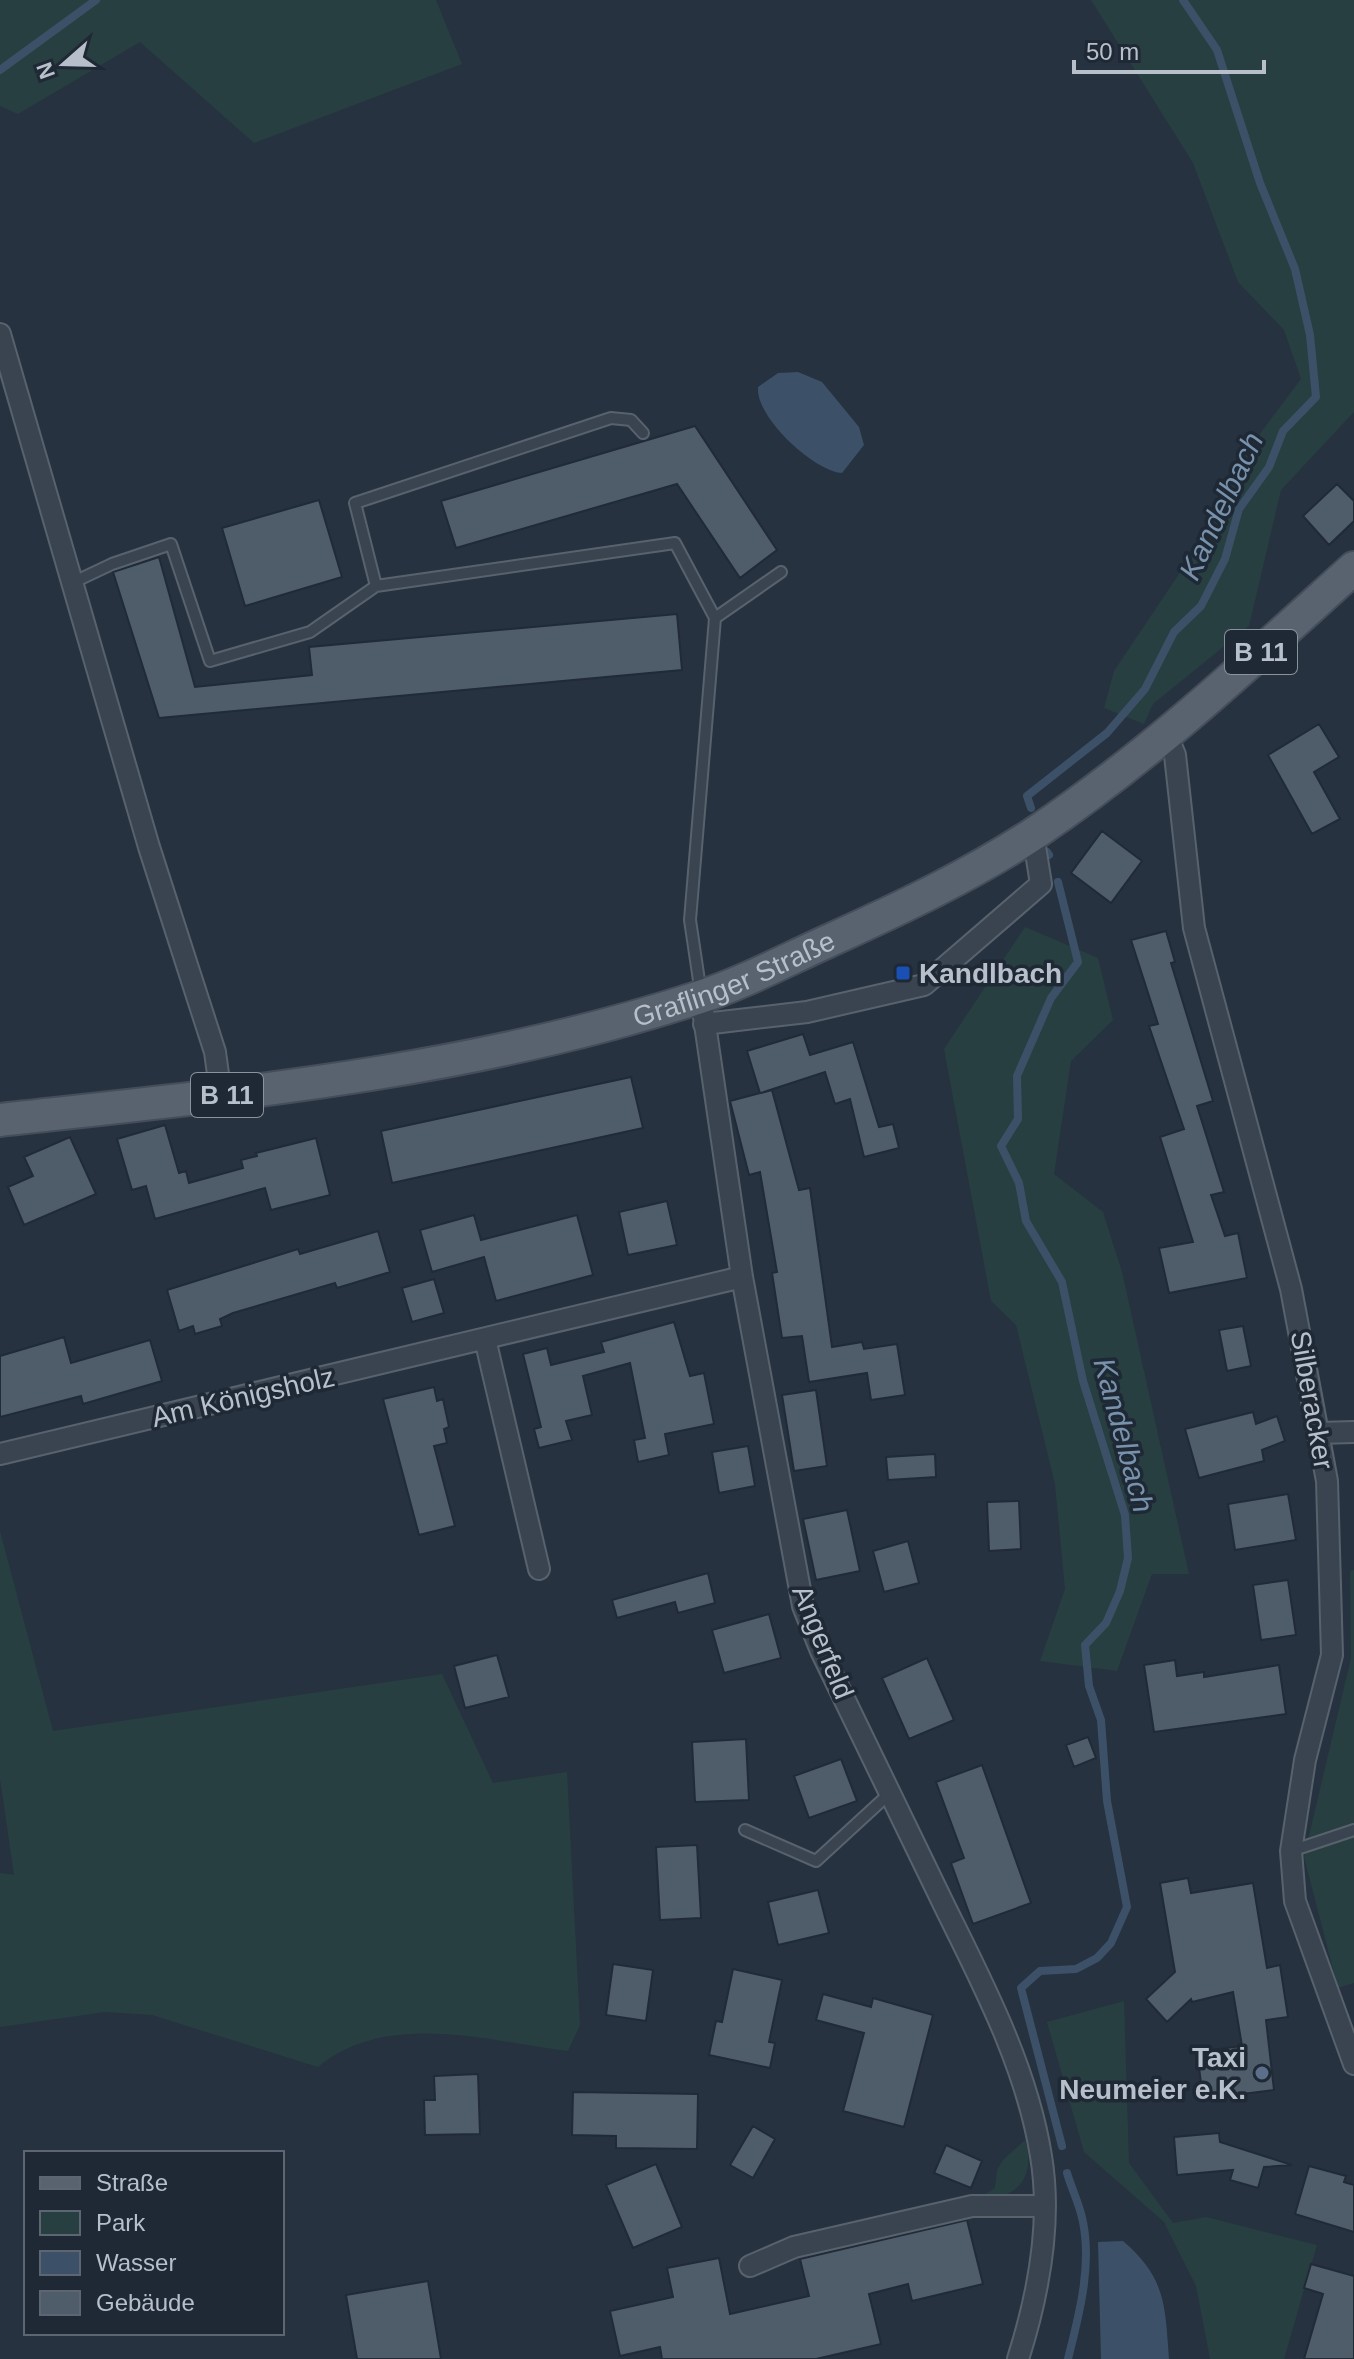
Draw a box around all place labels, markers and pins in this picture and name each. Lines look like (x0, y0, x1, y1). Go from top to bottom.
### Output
place label: Kandlbach (919, 958, 1062, 989)
marker: Kandlbach (894, 964, 912, 982)
place label: Taxi Neumeier e.K. (1059, 2042, 1246, 2105)
marker: Taxi Neumeier e.K. (1253, 2064, 1271, 2082)

